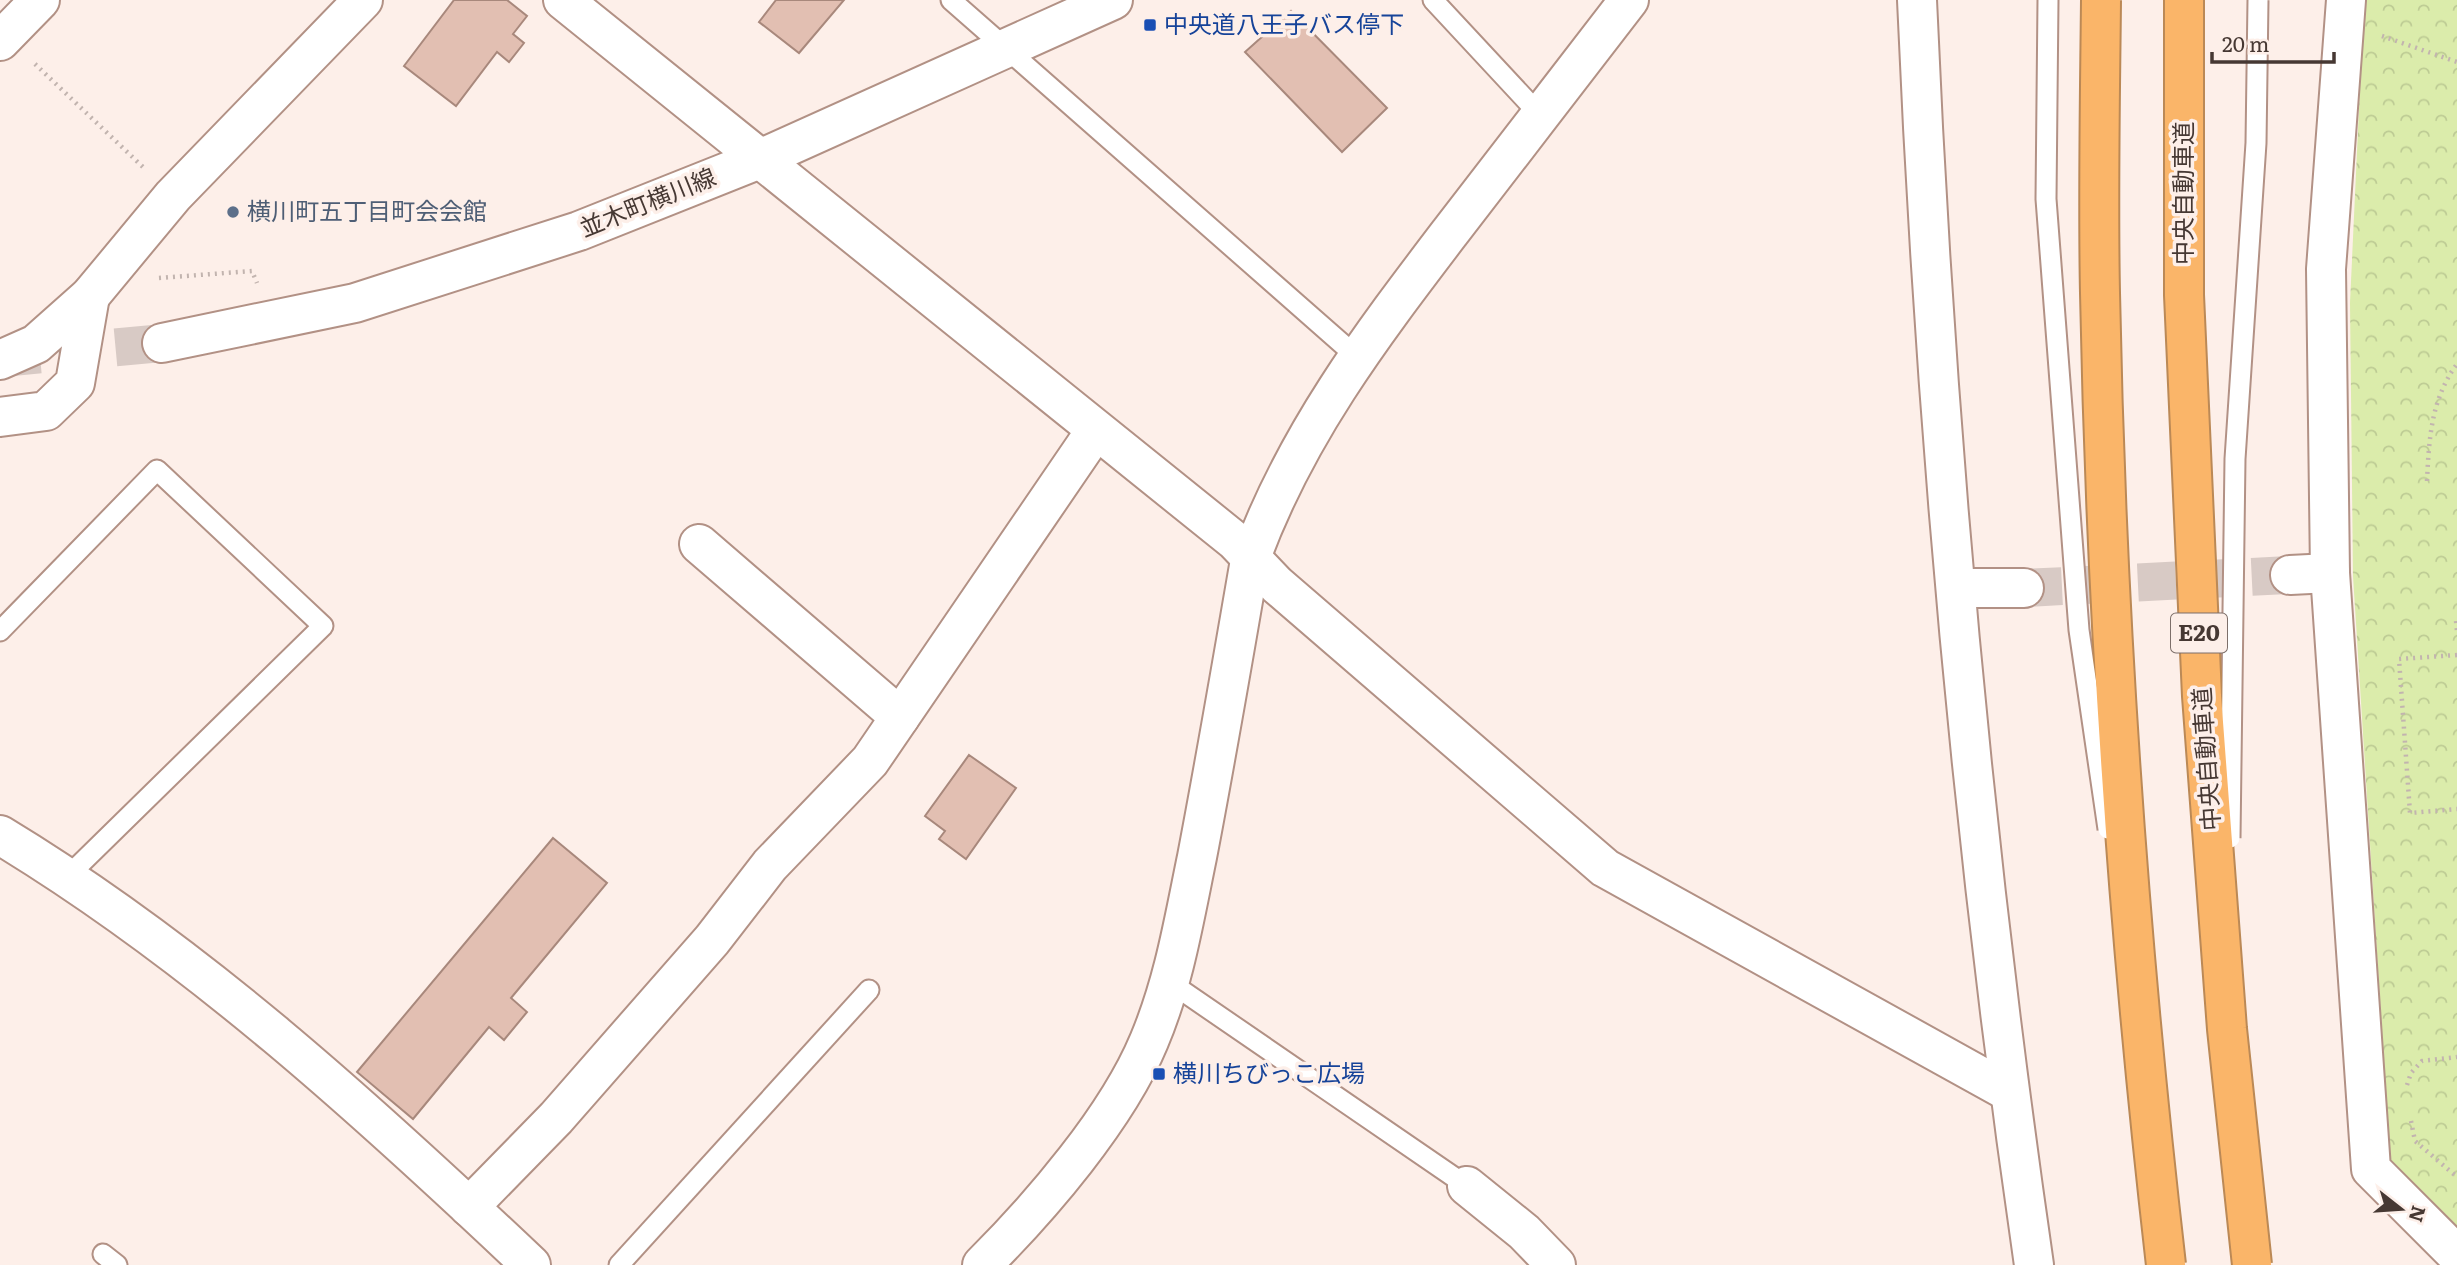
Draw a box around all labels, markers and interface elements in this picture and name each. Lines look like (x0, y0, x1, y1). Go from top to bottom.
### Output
place label: 中央道八王子バス停下 (1164, 5, 1404, 40)
marker: 中央道八王子バス停下 (1142, 17, 1158, 33)
scale bar (2212, 21, 2334, 65)
text: 20 m (2222, 27, 2269, 58)
street label: 中央自動車道 (2164, 121, 2199, 265)
street label: 並木町横川線 (574, 157, 720, 244)
place label: 横川町五丁目町会会館 (247, 192, 487, 227)
marker: 横川町五丁目町会会館 (225, 204, 241, 220)
road number: E20 (2171, 614, 2227, 652)
street label: 中央自動車道 (2182, 686, 2227, 832)
place label: 横川ちびっこ広場 (1173, 1054, 1365, 1089)
marker: 横川ちびっこ広場 (1151, 1066, 1167, 1082)
north arrow (2366, 1174, 2436, 1244)
text: N (2402, 1203, 2434, 1226)

